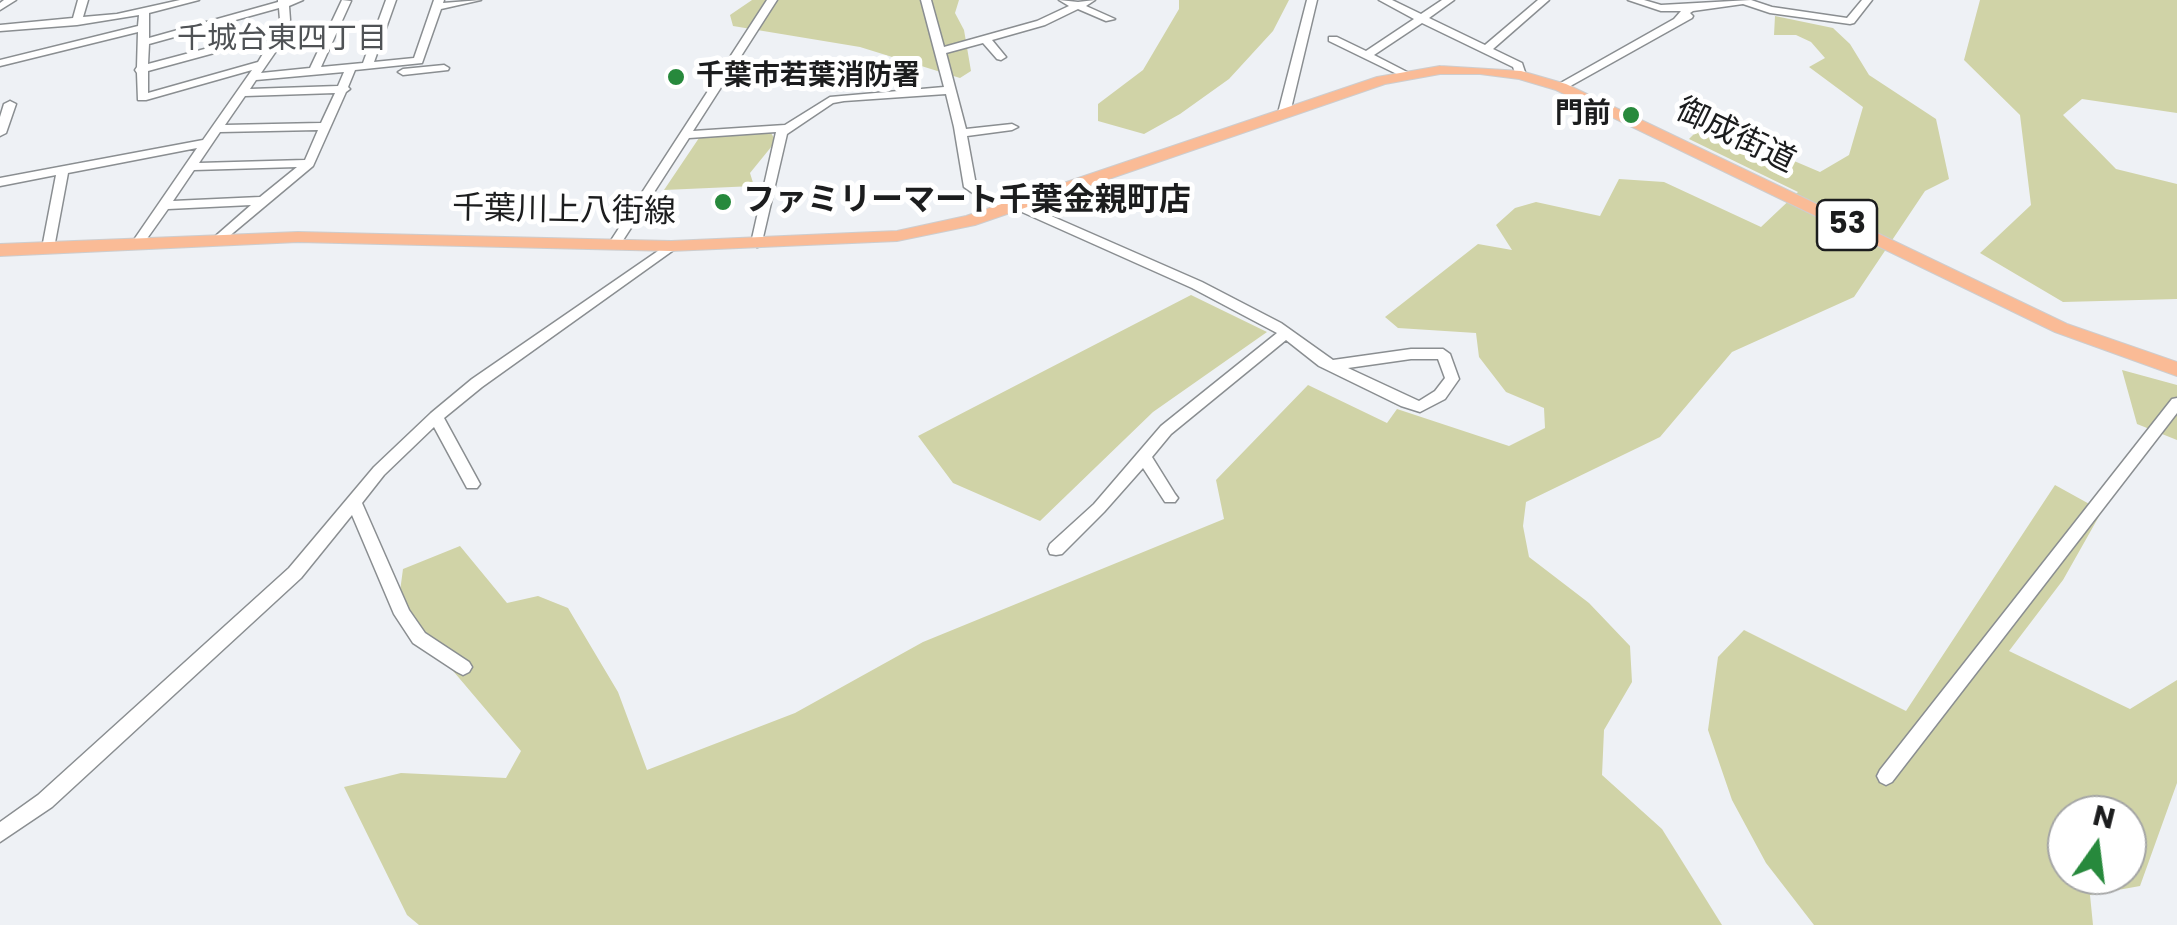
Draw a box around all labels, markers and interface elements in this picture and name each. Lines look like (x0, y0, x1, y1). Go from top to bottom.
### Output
district label: 千城台東四丁目 (177, 22, 387, 58)
place label: 千葉市若葉消防署 (696, 60, 920, 94)
marker: 千葉市若葉消防署 (665, 66, 687, 88)
street label: 御成街道 (1669, 92, 1801, 182)
place label: 門前 (1555, 98, 1611, 132)
marker: 門前 (1620, 104, 1642, 126)
place label: ファミリーマート千葉金親町店 (743, 183, 1191, 221)
street label: 千葉川上八街線 (452, 191, 676, 233)
marker: ファミリーマート千葉金親町店 (712, 191, 734, 213)
road number: 53 (1817, 200, 1877, 250)
north arrow (2047, 795, 2147, 895)
text: N (2089, 796, 2119, 839)

